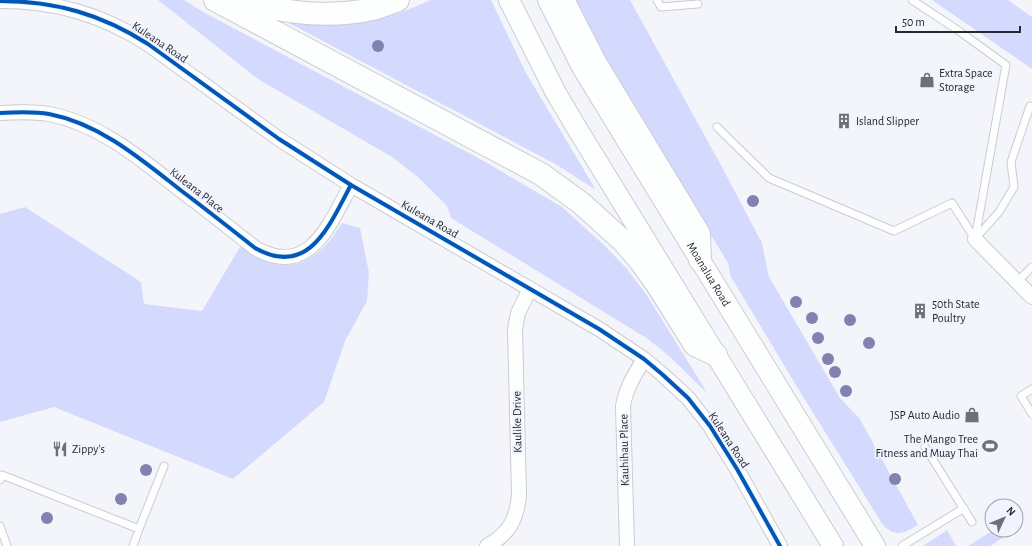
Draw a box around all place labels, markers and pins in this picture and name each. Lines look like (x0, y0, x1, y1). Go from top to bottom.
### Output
place label: Extra Space Storage (939, 67, 993, 93)
shop icon: Extra Space Storage (918, 71, 936, 89)
building icon: Island Slipper (835, 112, 853, 130)
place label: Island Slipper (856, 115, 919, 127)
place label: 50th State Poultry (932, 298, 980, 325)
building icon: 50th State Poultry (911, 302, 929, 320)
shop icon: JSP Auto Audio (963, 406, 981, 424)
place label: JSP Auto Audio (890, 409, 960, 421)
place label: The Mango Tree Fitness and Muay Thai (875, 433, 978, 460)
sports icon: The Mango Tree Fitness and Muay Thai (981, 437, 999, 455)
restaurant icon: Zippy's (51, 440, 69, 458)
place label: Zippy's (72, 443, 105, 456)

